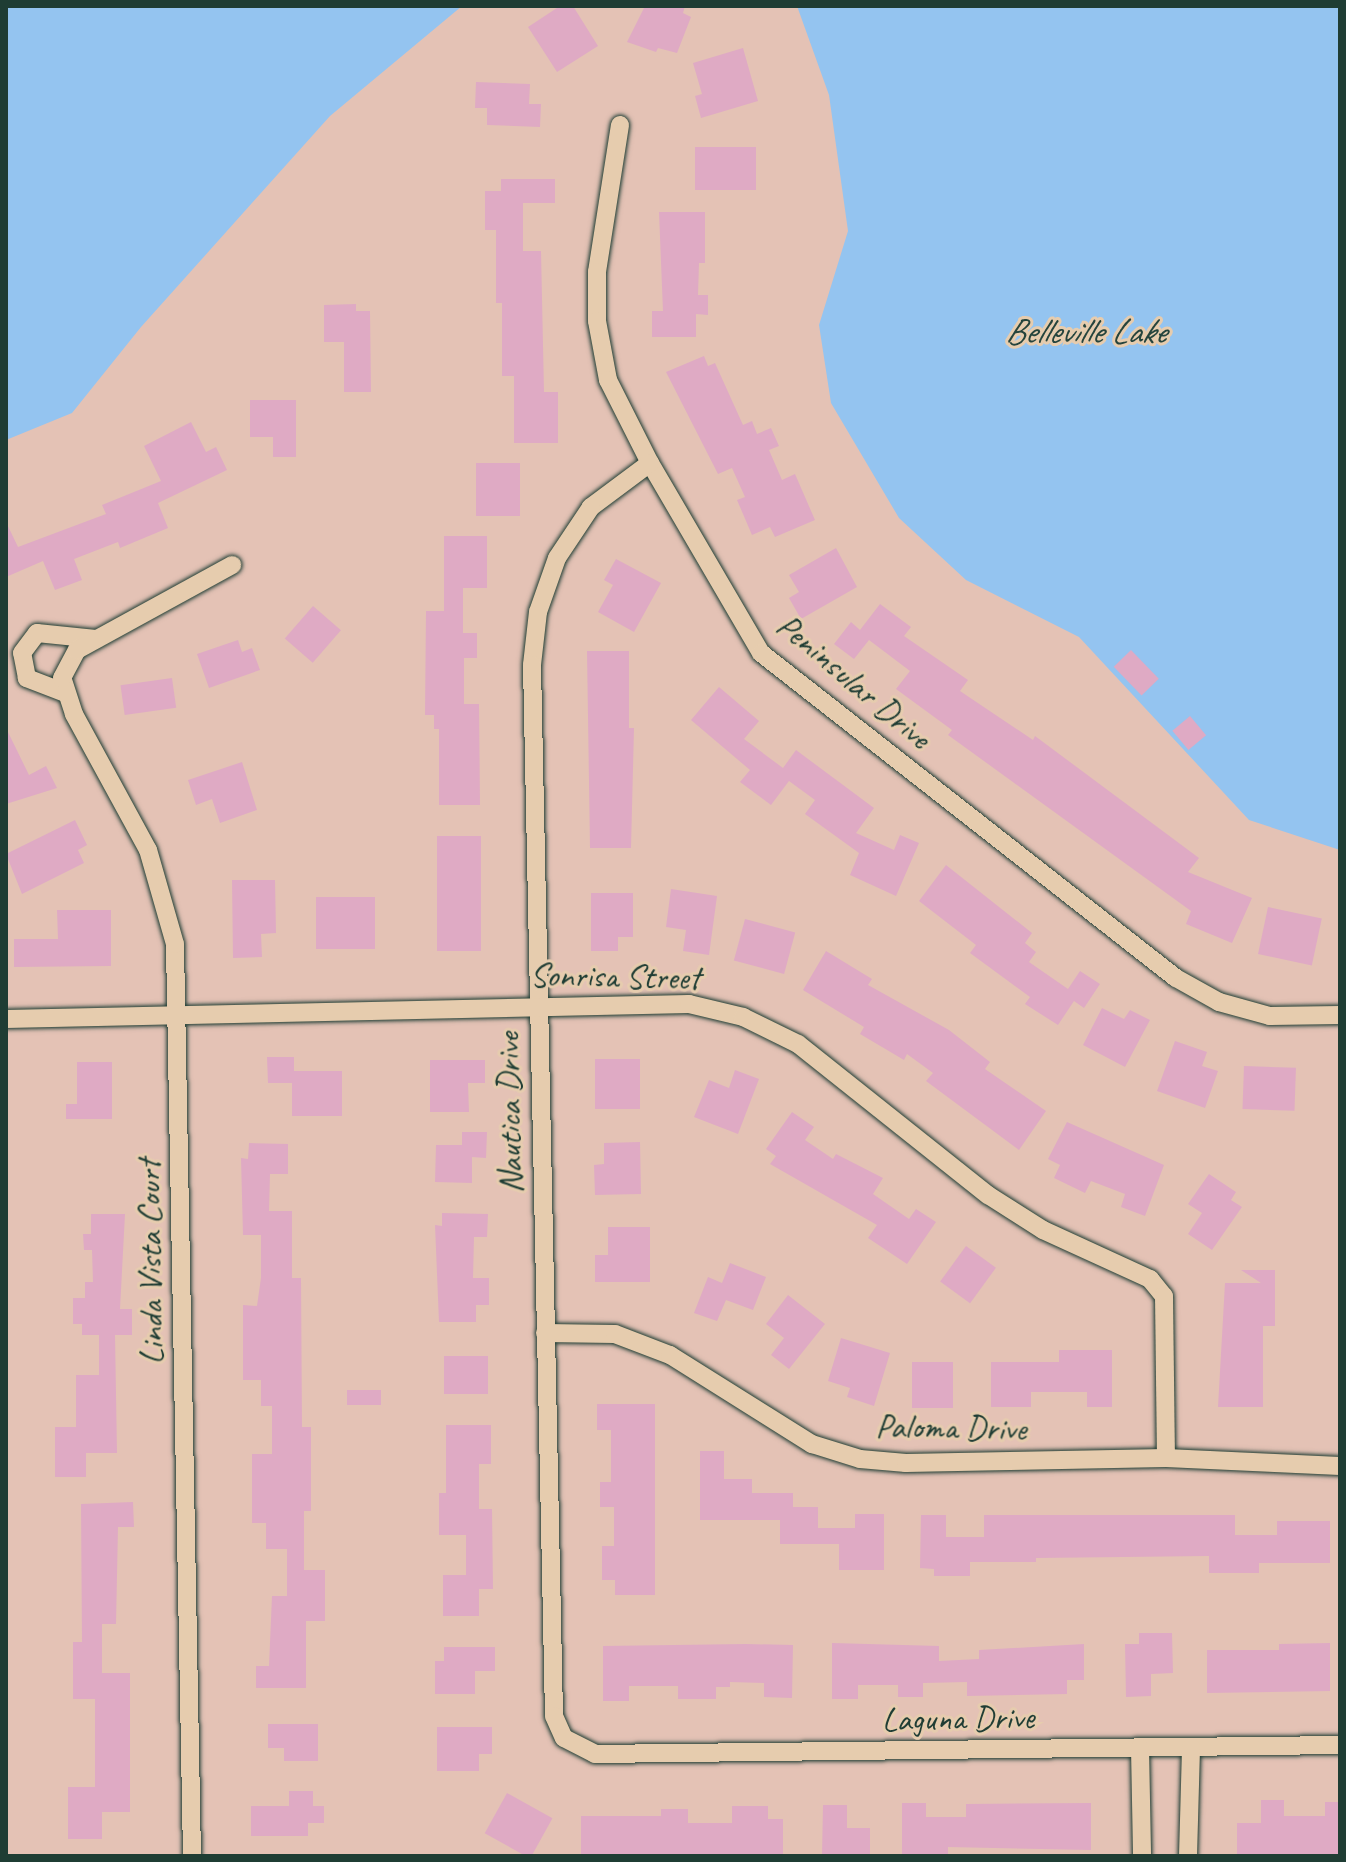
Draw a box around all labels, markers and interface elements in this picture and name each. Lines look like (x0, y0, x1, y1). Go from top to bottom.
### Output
water label: Belleville Lake (1004, 310, 1166, 354)
street label: Peninsular Drive (768, 604, 940, 758)
street label: Sonrisa Street (530, 954, 700, 998)
street label: Nautica Drive (487, 1032, 531, 1194)
street label: Linda Vista Court (128, 1160, 172, 1364)
street label: Paloma Drive (875, 1405, 1027, 1449)
street label: Laguna Drive (881, 1696, 1035, 1740)

